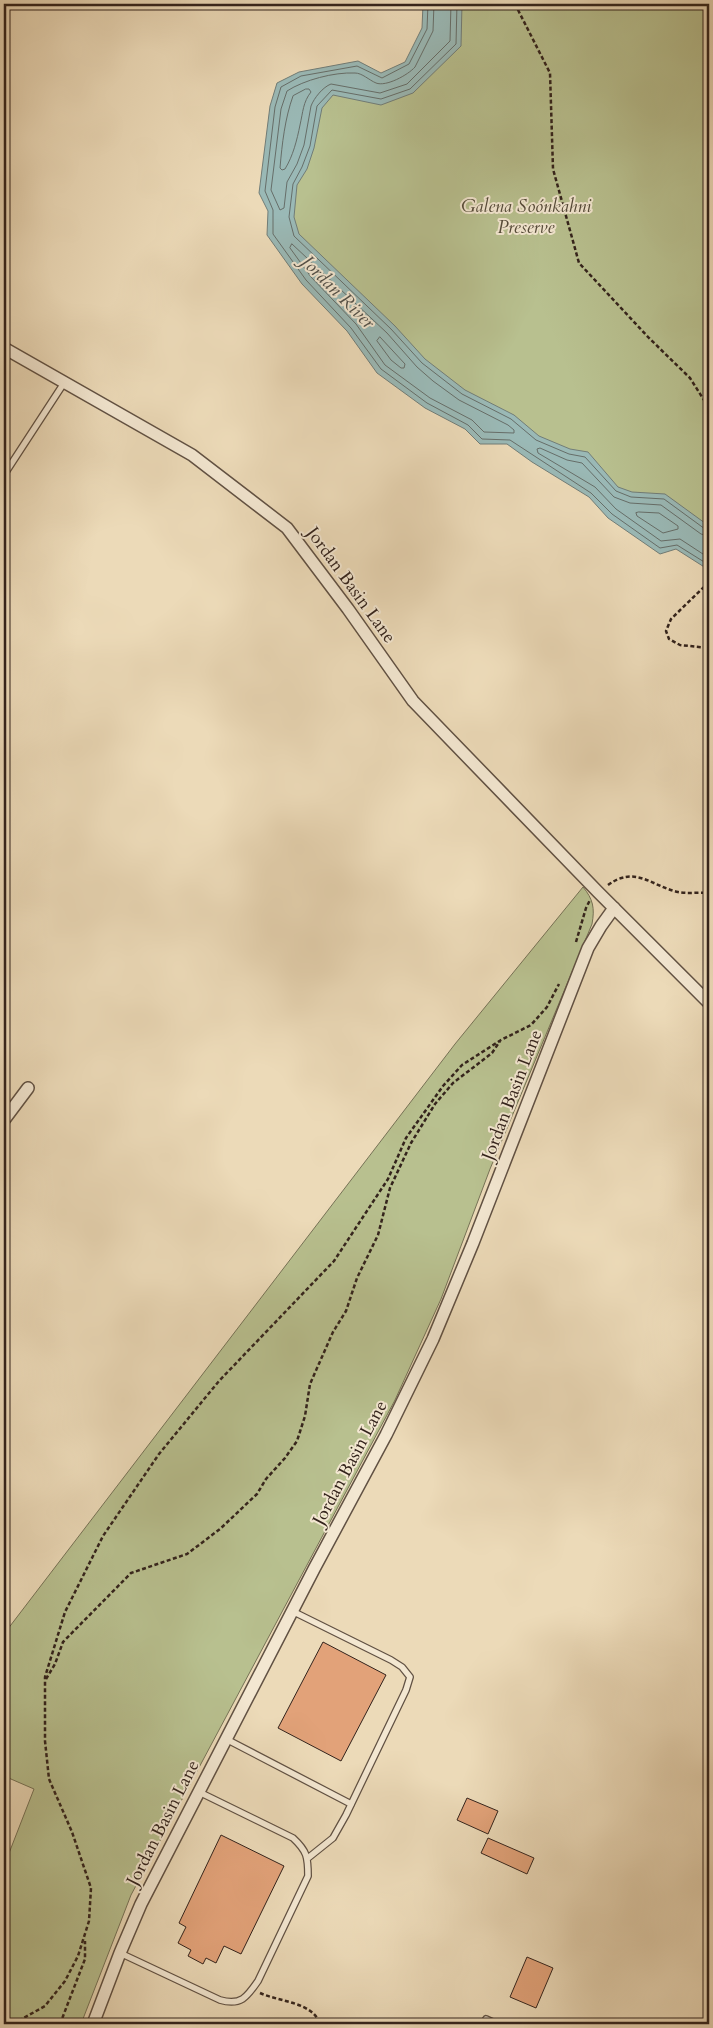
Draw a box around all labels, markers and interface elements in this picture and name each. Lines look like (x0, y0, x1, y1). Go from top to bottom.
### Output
park label: Galena Soónkahni Preserve (461, 194, 592, 240)
water label: Jordan River (293, 247, 381, 335)
street label: Jordan Basin Lane (299, 519, 402, 648)
street label: Jordan Basin Lane (475, 1026, 548, 1167)
street label: Jordan Basin Lane (305, 1396, 393, 1532)
street label: Jordan Basin Lane (119, 1756, 205, 1893)

